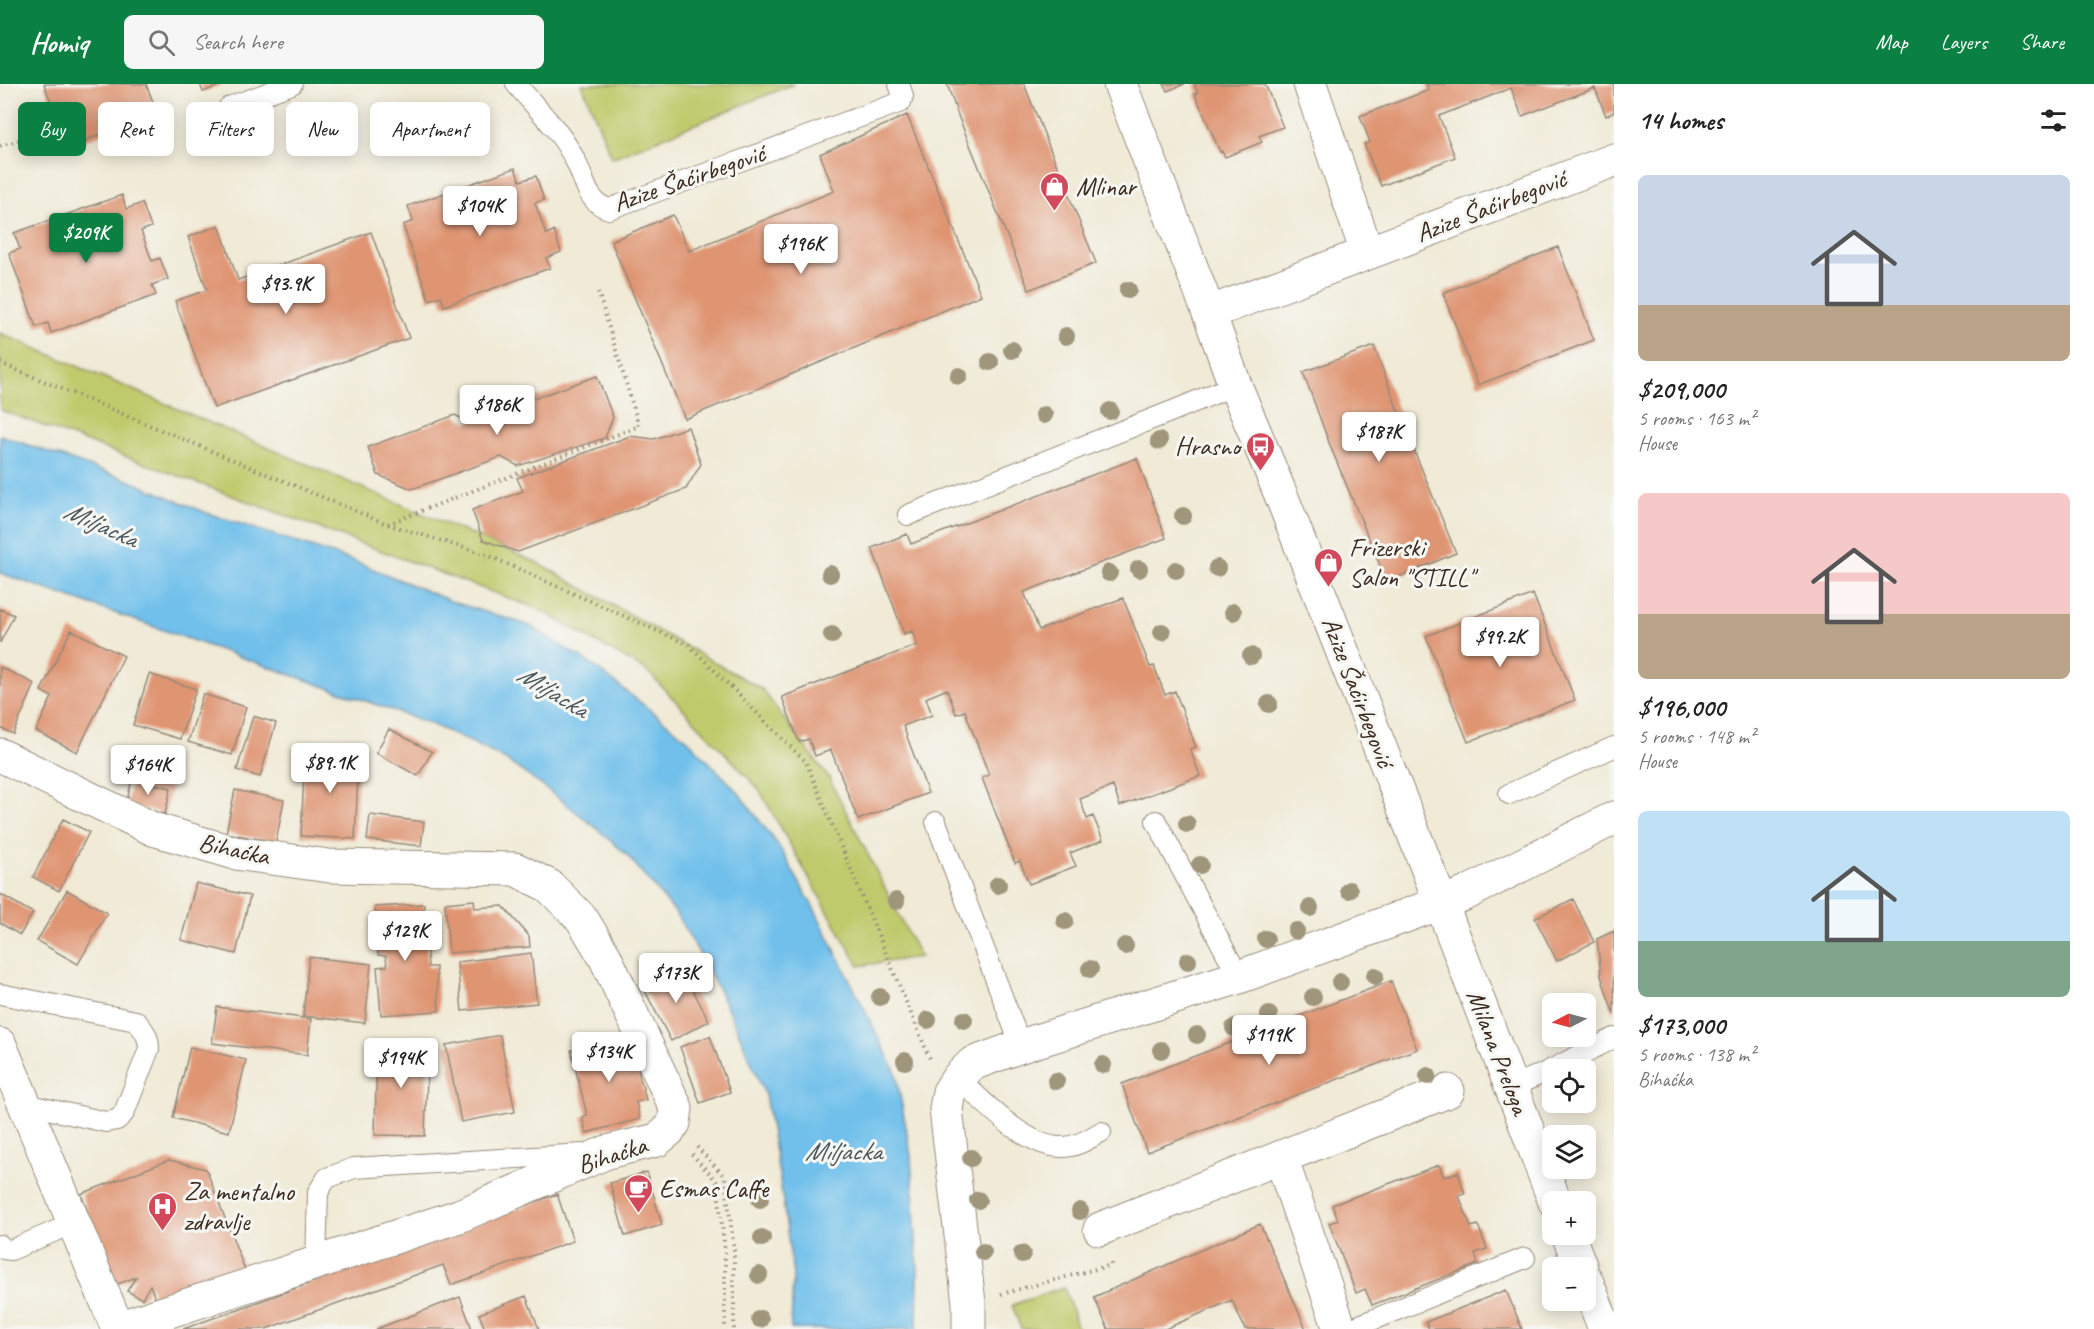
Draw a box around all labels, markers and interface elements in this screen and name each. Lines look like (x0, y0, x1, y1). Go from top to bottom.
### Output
search box (124, 15, 544, 69)
text: Homiq (30, 25, 88, 60)
icon: search (145, 26, 178, 59)
text: Search here (193, 28, 283, 56)
text: Map (1875, 29, 1908, 55)
text: Layers (1941, 29, 1987, 55)
text: Share (2020, 29, 2064, 55)
chip: Buy (18, 102, 86, 156)
chip: Rent (98, 102, 174, 156)
chip: Filters (186, 102, 274, 156)
chip: New (286, 102, 358, 156)
chip: Apartment (370, 102, 490, 156)
text: 14 homes (1638, 104, 1723, 137)
icon: filters (2037, 104, 2070, 137)
street label: Azize Šaćirbegović (609, 135, 773, 219)
street label: Azize Šaćirbegović (1411, 161, 1574, 250)
shop icon: Mlinar (1039, 170, 1071, 212)
place label: Mlinar (1076, 170, 1138, 203)
pin: $104K (438, 186, 522, 237)
text: $104K (457, 193, 503, 218)
pin: $209K (44, 213, 128, 264)
icon: home (1800, 214, 1908, 322)
text: $209K (63, 220, 109, 245)
pin: $196K (759, 224, 843, 275)
text: $196K (778, 231, 824, 256)
pin: $93.9K (237, 264, 335, 315)
text: $93.9K (261, 271, 311, 296)
text: $209,000 (1638, 373, 1725, 406)
pin: $186K (455, 385, 539, 436)
text: $186K (474, 392, 520, 417)
text: 5 rooms · 163 m² (1638, 406, 1755, 431)
pin: $187K (1337, 412, 1421, 463)
text: $187K (1356, 419, 1402, 444)
place label: Hrasno (1175, 430, 1243, 463)
bus stop icon: Hrasno (1245, 430, 1277, 472)
text: House (1638, 431, 1677, 456)
water label: Miljacka (59, 493, 146, 556)
place label: Frizerski Salon "STILL" (1349, 531, 1479, 594)
icon: home (1800, 532, 1908, 640)
shop icon: Frizerski Salon "STILL" (1312, 546, 1344, 588)
street label: Azize Šaćirbegović (1314, 612, 1403, 775)
pin: $99.2K (1451, 617, 1549, 668)
text: $99.2K (1475, 624, 1525, 649)
water label: Miljacka (511, 657, 597, 727)
text: $196,000 (1638, 691, 1725, 724)
text: 5 rooms · 148 m² (1638, 724, 1755, 749)
pin: $89.1K (281, 743, 379, 794)
pin: $164K (106, 745, 190, 796)
text: House (1638, 749, 1677, 774)
text: $89.1K (305, 750, 355, 775)
text: $164K (125, 752, 171, 777)
street label: Bihaćka (196, 825, 274, 873)
icon: home (1800, 850, 1908, 958)
pin: $129K (363, 911, 447, 962)
text: $129K (382, 918, 428, 943)
pin: $173K (634, 953, 718, 1004)
text: $173K (653, 960, 699, 985)
street label: Milana Preloga (1459, 985, 1538, 1121)
north arrow (1542, 993, 1596, 1047)
map controls (1542, 993, 1596, 1311)
text: $173,000 (1638, 1009, 1725, 1042)
pin: $119K (1227, 1015, 1311, 1066)
text: $119K (1246, 1022, 1292, 1047)
pin: $134K (567, 1032, 651, 1083)
pin: $194K (359, 1038, 443, 1089)
text: $134K (586, 1039, 632, 1064)
text: 5 rooms · 138 m² (1638, 1042, 1755, 1067)
text: $194K (378, 1045, 424, 1070)
button: locate (1542, 1059, 1596, 1113)
text: Bihaćka (1638, 1067, 1693, 1092)
button: layers (1542, 1125, 1596, 1179)
street label: Bihaćka (573, 1128, 653, 1182)
water label: Miljacka (805, 1134, 884, 1168)
cafe icon: Esmas Caffe (622, 1172, 654, 1214)
place label: Esmas Caffe (659, 1172, 770, 1205)
place label: Za mentalno zdravlje (184, 1175, 296, 1238)
hospital icon: Za mentalno zdravlje (147, 1190, 179, 1232)
button: + (1542, 1191, 1596, 1245)
button: − (1542, 1257, 1596, 1311)

